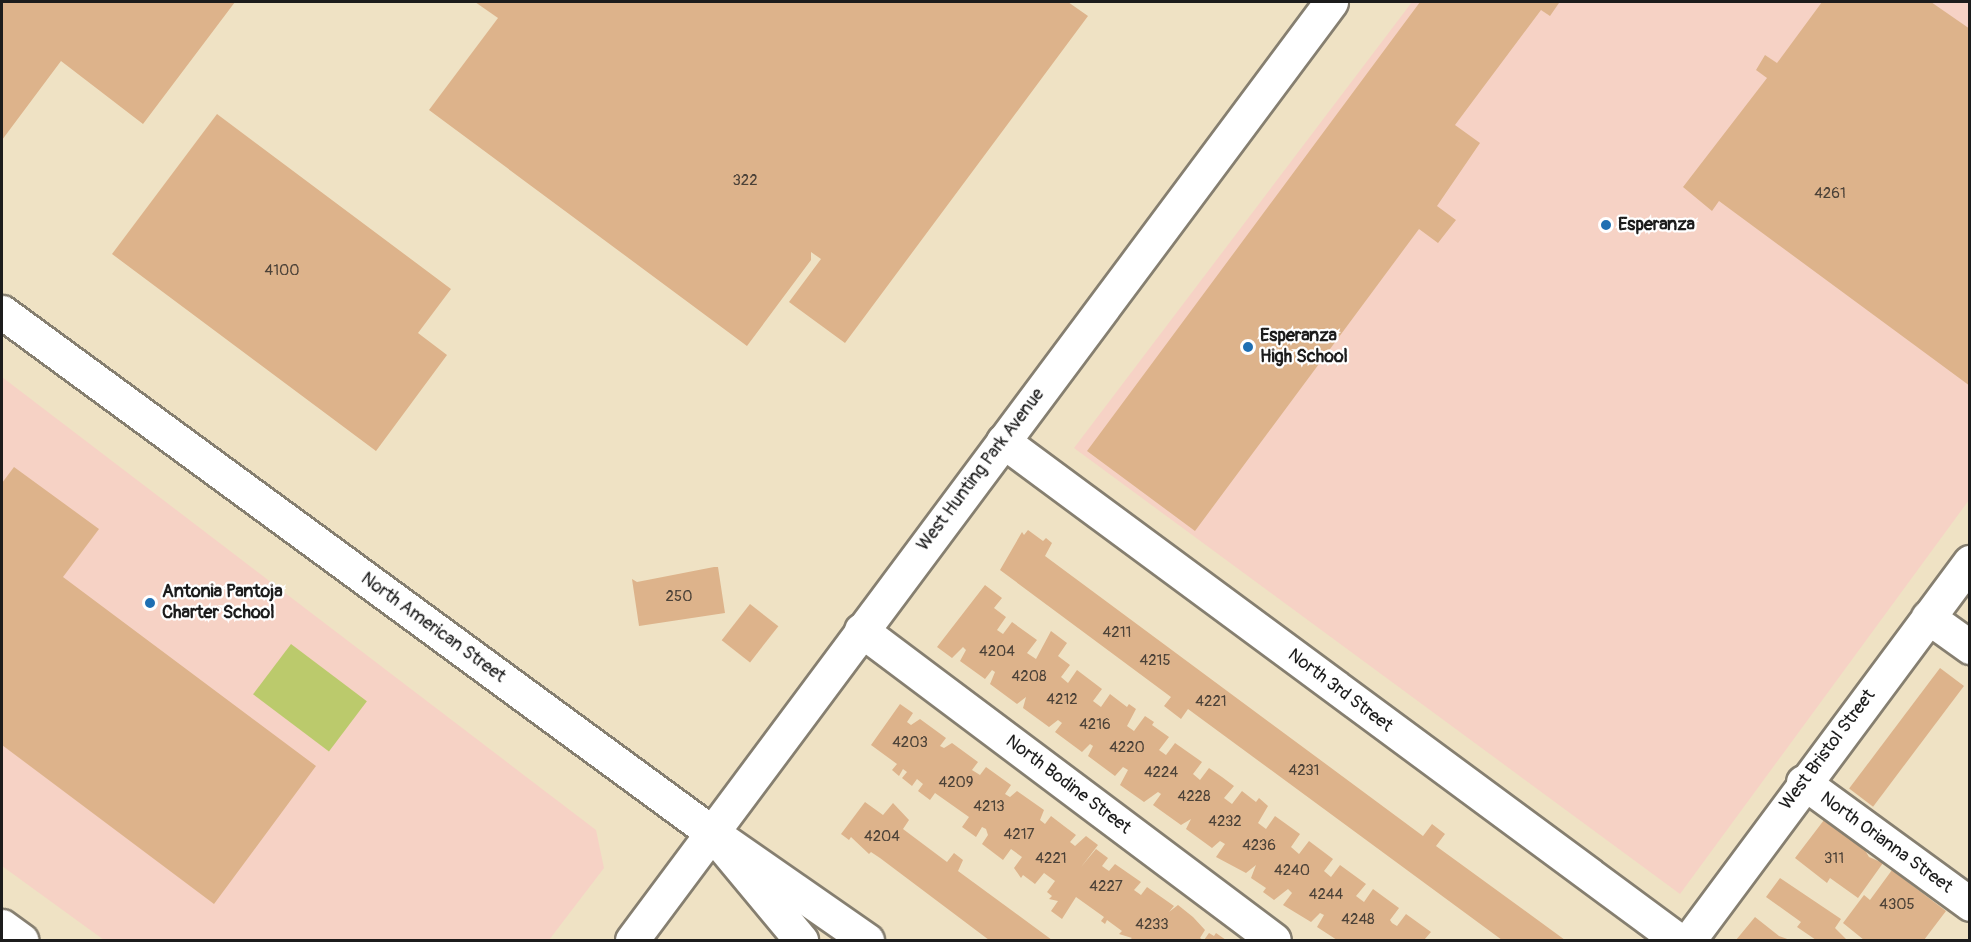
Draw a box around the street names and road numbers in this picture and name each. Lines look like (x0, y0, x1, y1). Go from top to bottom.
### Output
street label: West Hunting Park Avenue (913, 384, 1049, 556)
street label: North American Street (356, 568, 510, 688)
street label: North 3rd Street (1283, 645, 1397, 737)
street label: West Bristol Street (1776, 686, 1880, 814)
street label: North Bodine Street (1001, 731, 1135, 839)
street label: North Orianna Street (1816, 788, 1956, 898)

